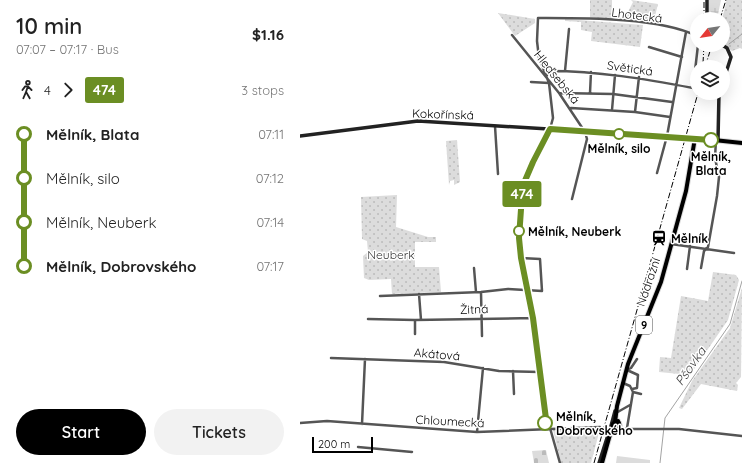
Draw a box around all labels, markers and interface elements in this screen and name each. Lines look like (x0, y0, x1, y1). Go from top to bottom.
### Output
street label: Lhotecká (611, 4, 663, 26)
text: 10 min (16, 12, 82, 40)
north arrow (690, 12, 730, 52)
map controls (690, 12, 730, 100)
text: $1.16 (252, 25, 284, 44)
text: 07:07 – 07:17 · Bus (16, 41, 119, 57)
street label: Hleďsebská (531, 47, 583, 107)
street label: Světická (606, 57, 654, 79)
button: layers (690, 60, 730, 100)
icon: walk (16, 79, 38, 101)
icon: forward (57, 79, 79, 101)
text: 474 (93, 81, 116, 99)
text: 4 (44, 82, 51, 98)
text: 3 stops (241, 82, 284, 98)
street label: Kokořínská (412, 105, 474, 123)
text: Mělník, Blata (46, 125, 139, 144)
text: 07:11 (258, 126, 284, 142)
marker: Mělník, silo (613, 128, 625, 140)
marker: Mělník, Blata (703, 132, 719, 148)
place label: Mělník, silo (588, 141, 651, 156)
place label: Mělník, Blata (691, 149, 731, 178)
text: Mělník, silo (46, 169, 120, 188)
text: 07:12 (256, 170, 284, 186)
line badge: 474 (499, 181, 545, 207)
text: 474 (510, 185, 534, 203)
text: Mělník, Neuberk (46, 213, 157, 232)
text: 07:14 (256, 214, 284, 230)
place label: Mělník, Neuberk (528, 224, 621, 239)
marker: Mělník, Neuberk (513, 225, 525, 237)
station icon: Mělník (650, 229, 668, 247)
place label: Mělník (671, 231, 708, 246)
park label: Neuberk (367, 247, 415, 262)
street label: Nádražní (633, 255, 663, 308)
text: Mělník, Dobrovského (46, 257, 196, 276)
text: 07:17 (256, 258, 284, 274)
street label: Žitná (459, 301, 489, 317)
road number: 9 (636, 316, 652, 334)
water label: Pšovka (671, 343, 710, 388)
street label: Akátová (413, 345, 461, 363)
button: Start (16, 409, 146, 455)
button: Tickets (154, 409, 284, 455)
place label: Mělník, Dobrovského (556, 409, 633, 438)
street label: Chloumecká (415, 412, 485, 430)
marker: Mělník, Dobrovského (537, 415, 553, 431)
scale bar (312, 435, 373, 454)
text: 200 m (318, 437, 350, 451)

